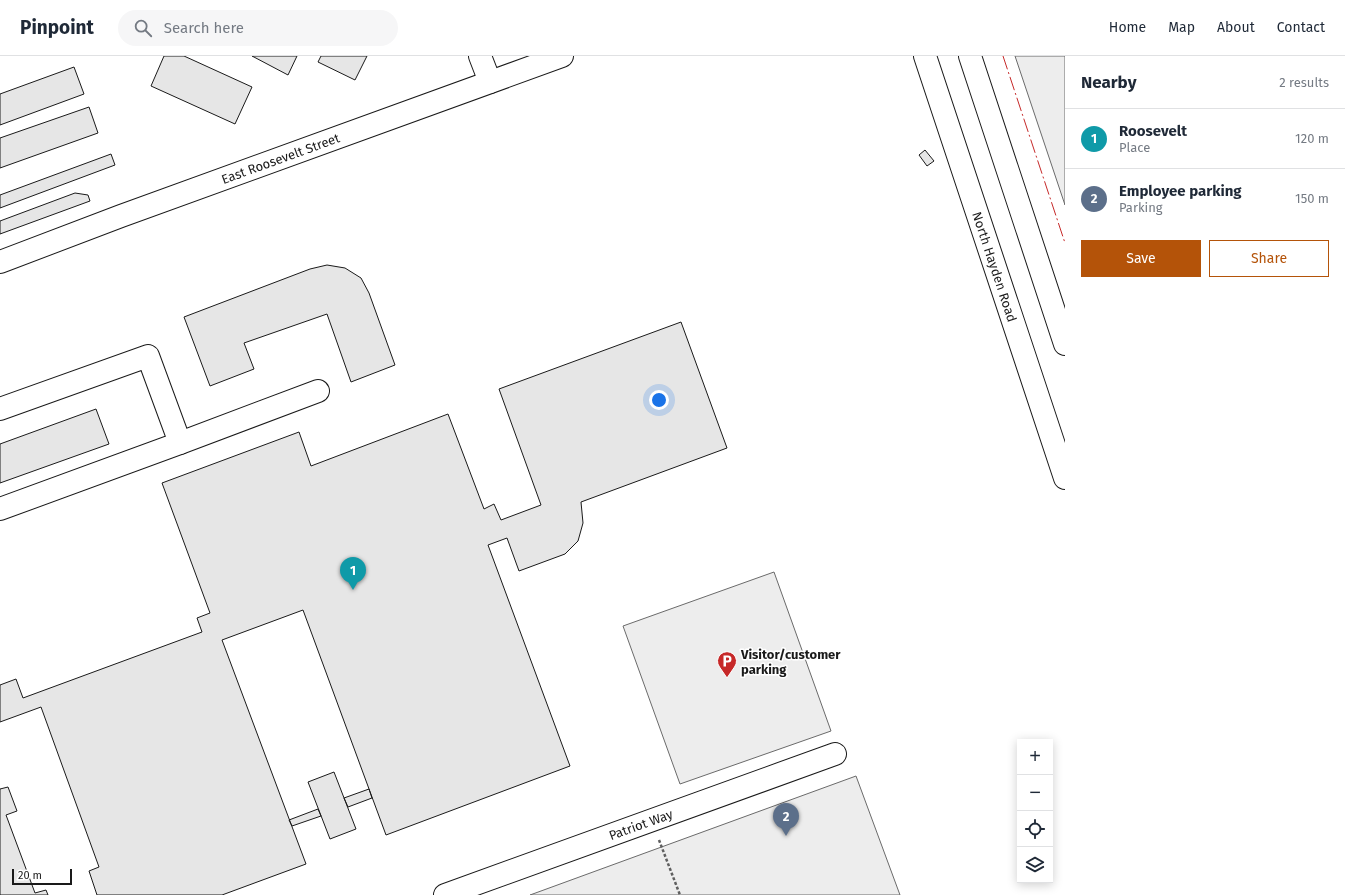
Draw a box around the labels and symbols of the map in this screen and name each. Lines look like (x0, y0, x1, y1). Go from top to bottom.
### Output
street label: East Roosevelt Street (219, 130, 342, 187)
street label: North Hayden Road (969, 210, 1020, 324)
your location (649, 390, 669, 410)
pin: 1 (340, 557, 366, 590)
place label: Visitor/customer parking (740, 647, 841, 677)
parking icon: Visitor/customer parking (716, 650, 738, 678)
pin: 2 (773, 803, 799, 836)
street label: Patriot Way (607, 806, 675, 843)
scale bar (12, 867, 72, 886)

